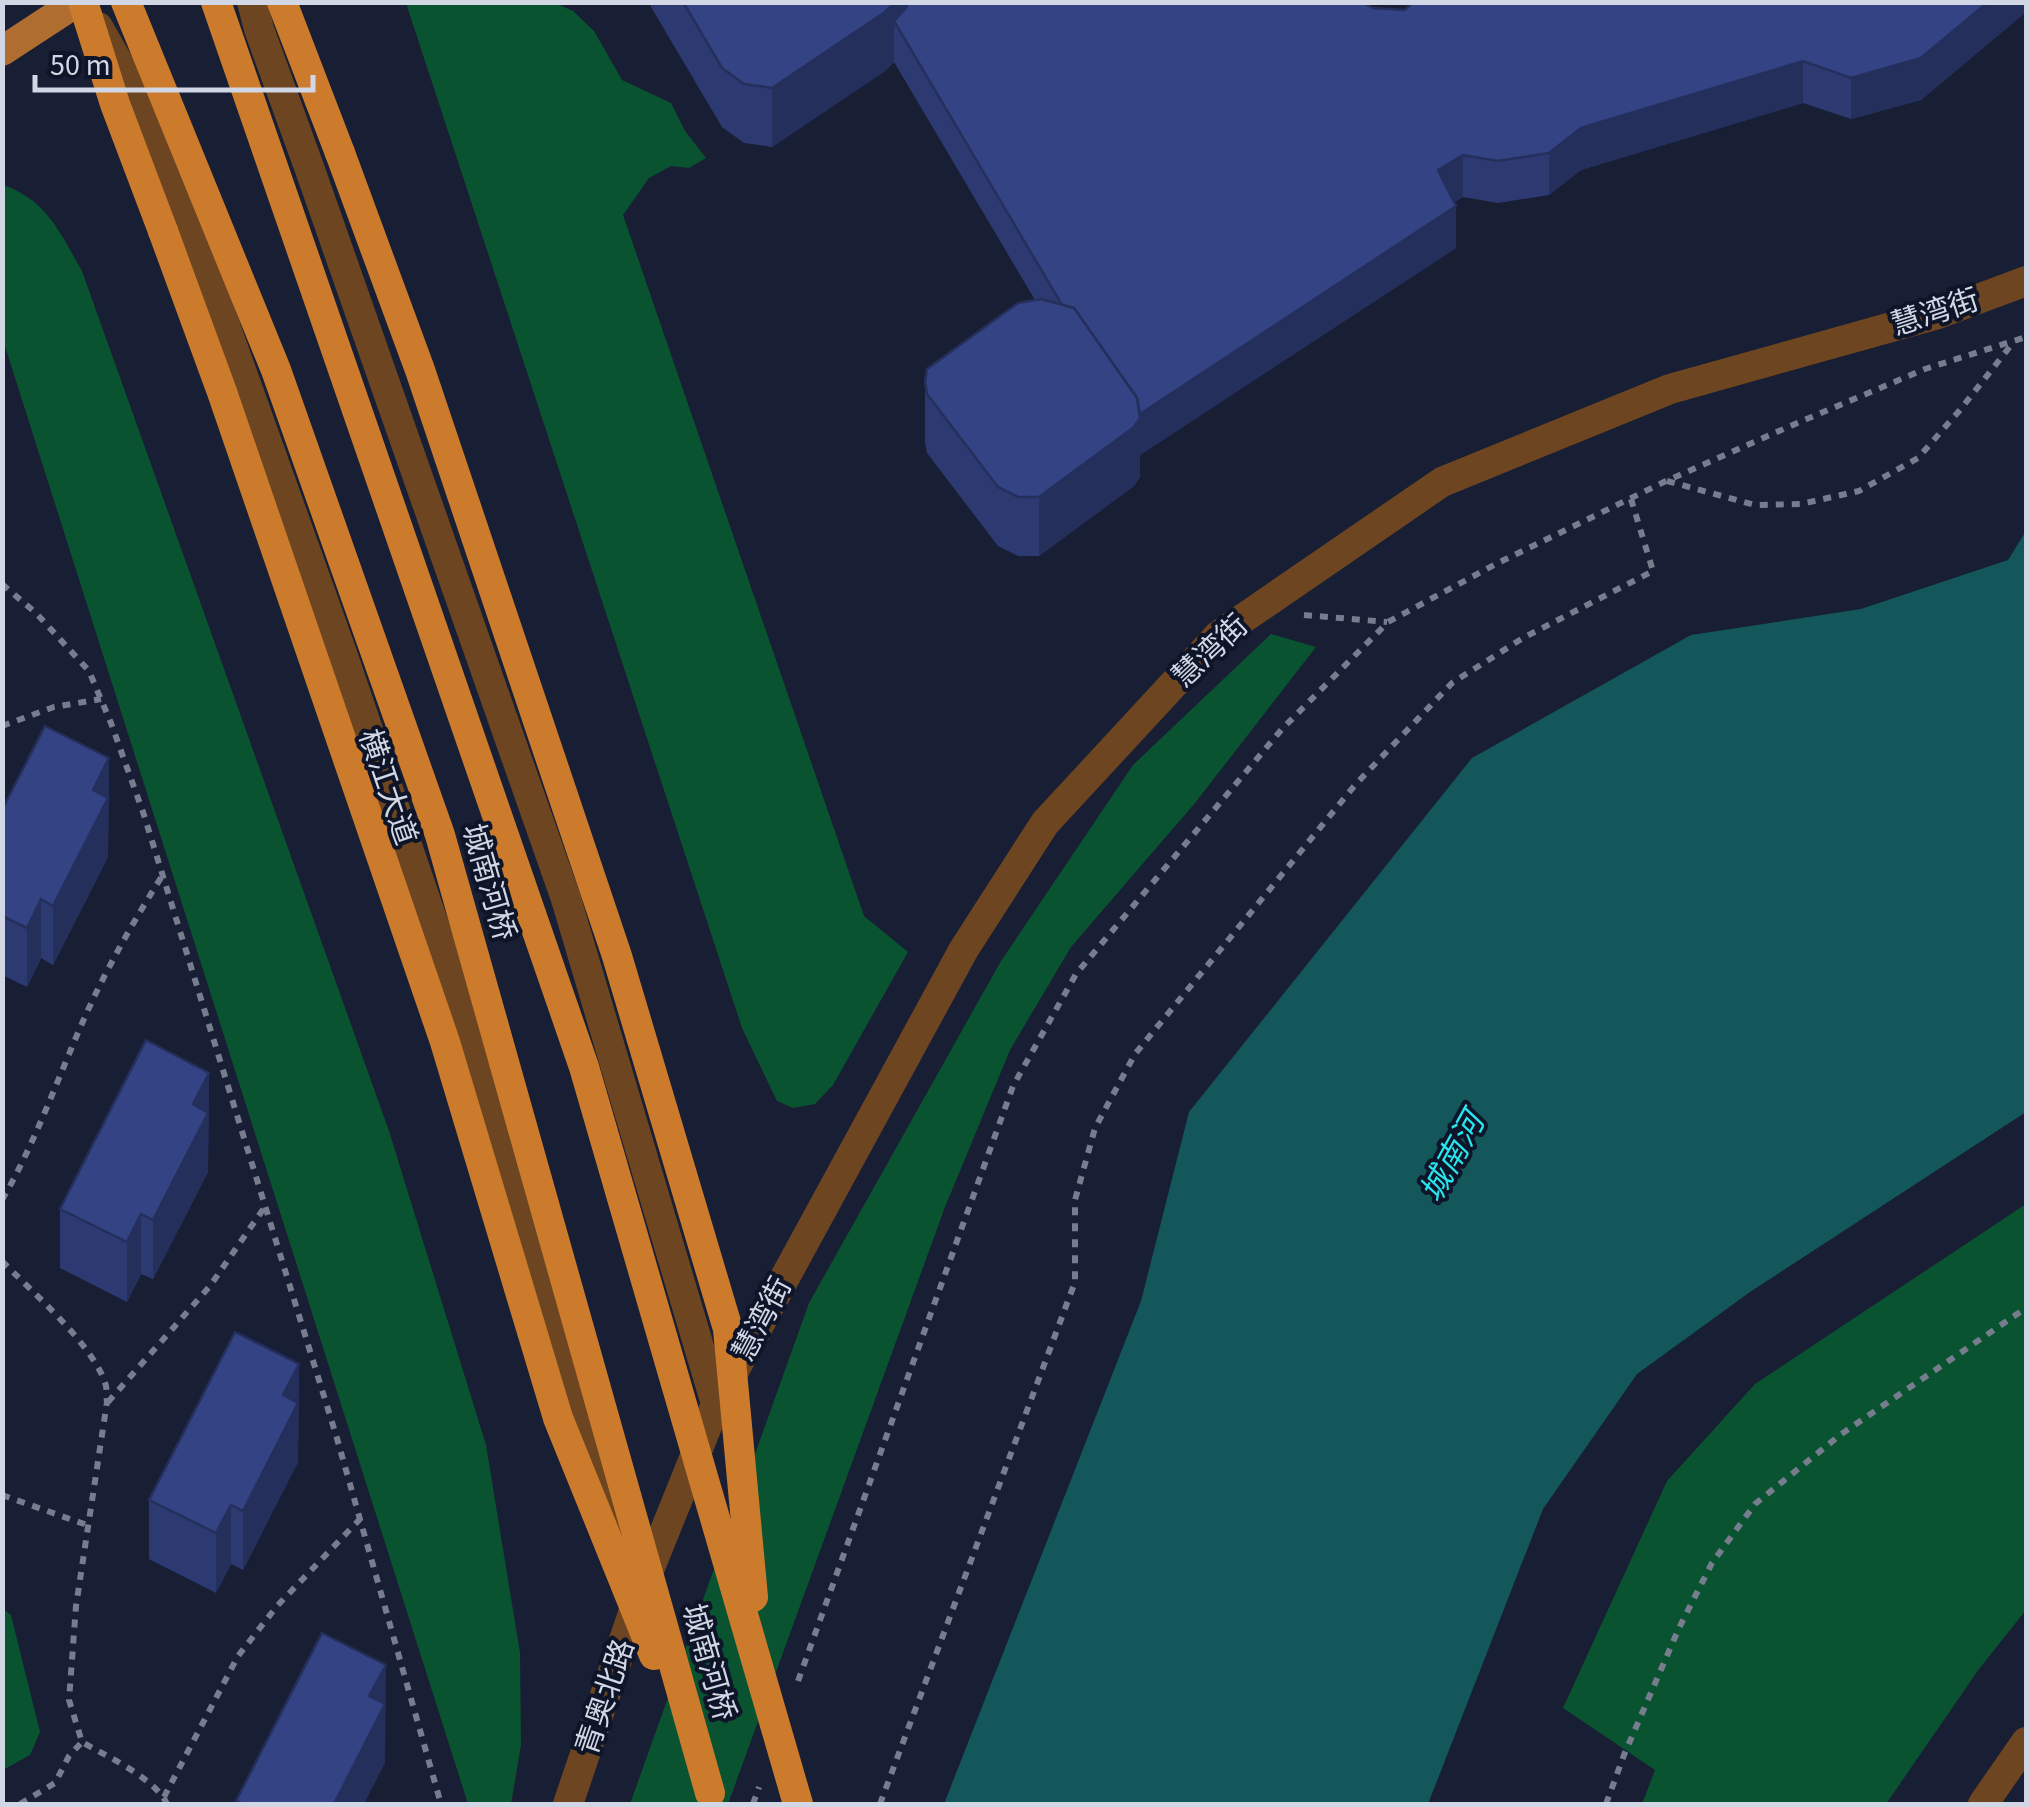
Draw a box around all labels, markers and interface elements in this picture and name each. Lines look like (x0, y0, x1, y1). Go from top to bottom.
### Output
scale bar (35, 30, 312, 92)
text: 50 m (50, 44, 111, 87)
street label: 慧湾街 (1886, 278, 1985, 347)
street label: 慧湾街 (1163, 605, 1258, 698)
street label: 横江大道 (348, 723, 427, 851)
street label: 城南河桥 (451, 819, 526, 946)
water label: 城南河 (1409, 1099, 1499, 1211)
street label: 慧湾街 (722, 1269, 803, 1369)
street label: 城南河桥 (671, 1599, 746, 1726)
street label: 青奥北路 (566, 1633, 645, 1761)

